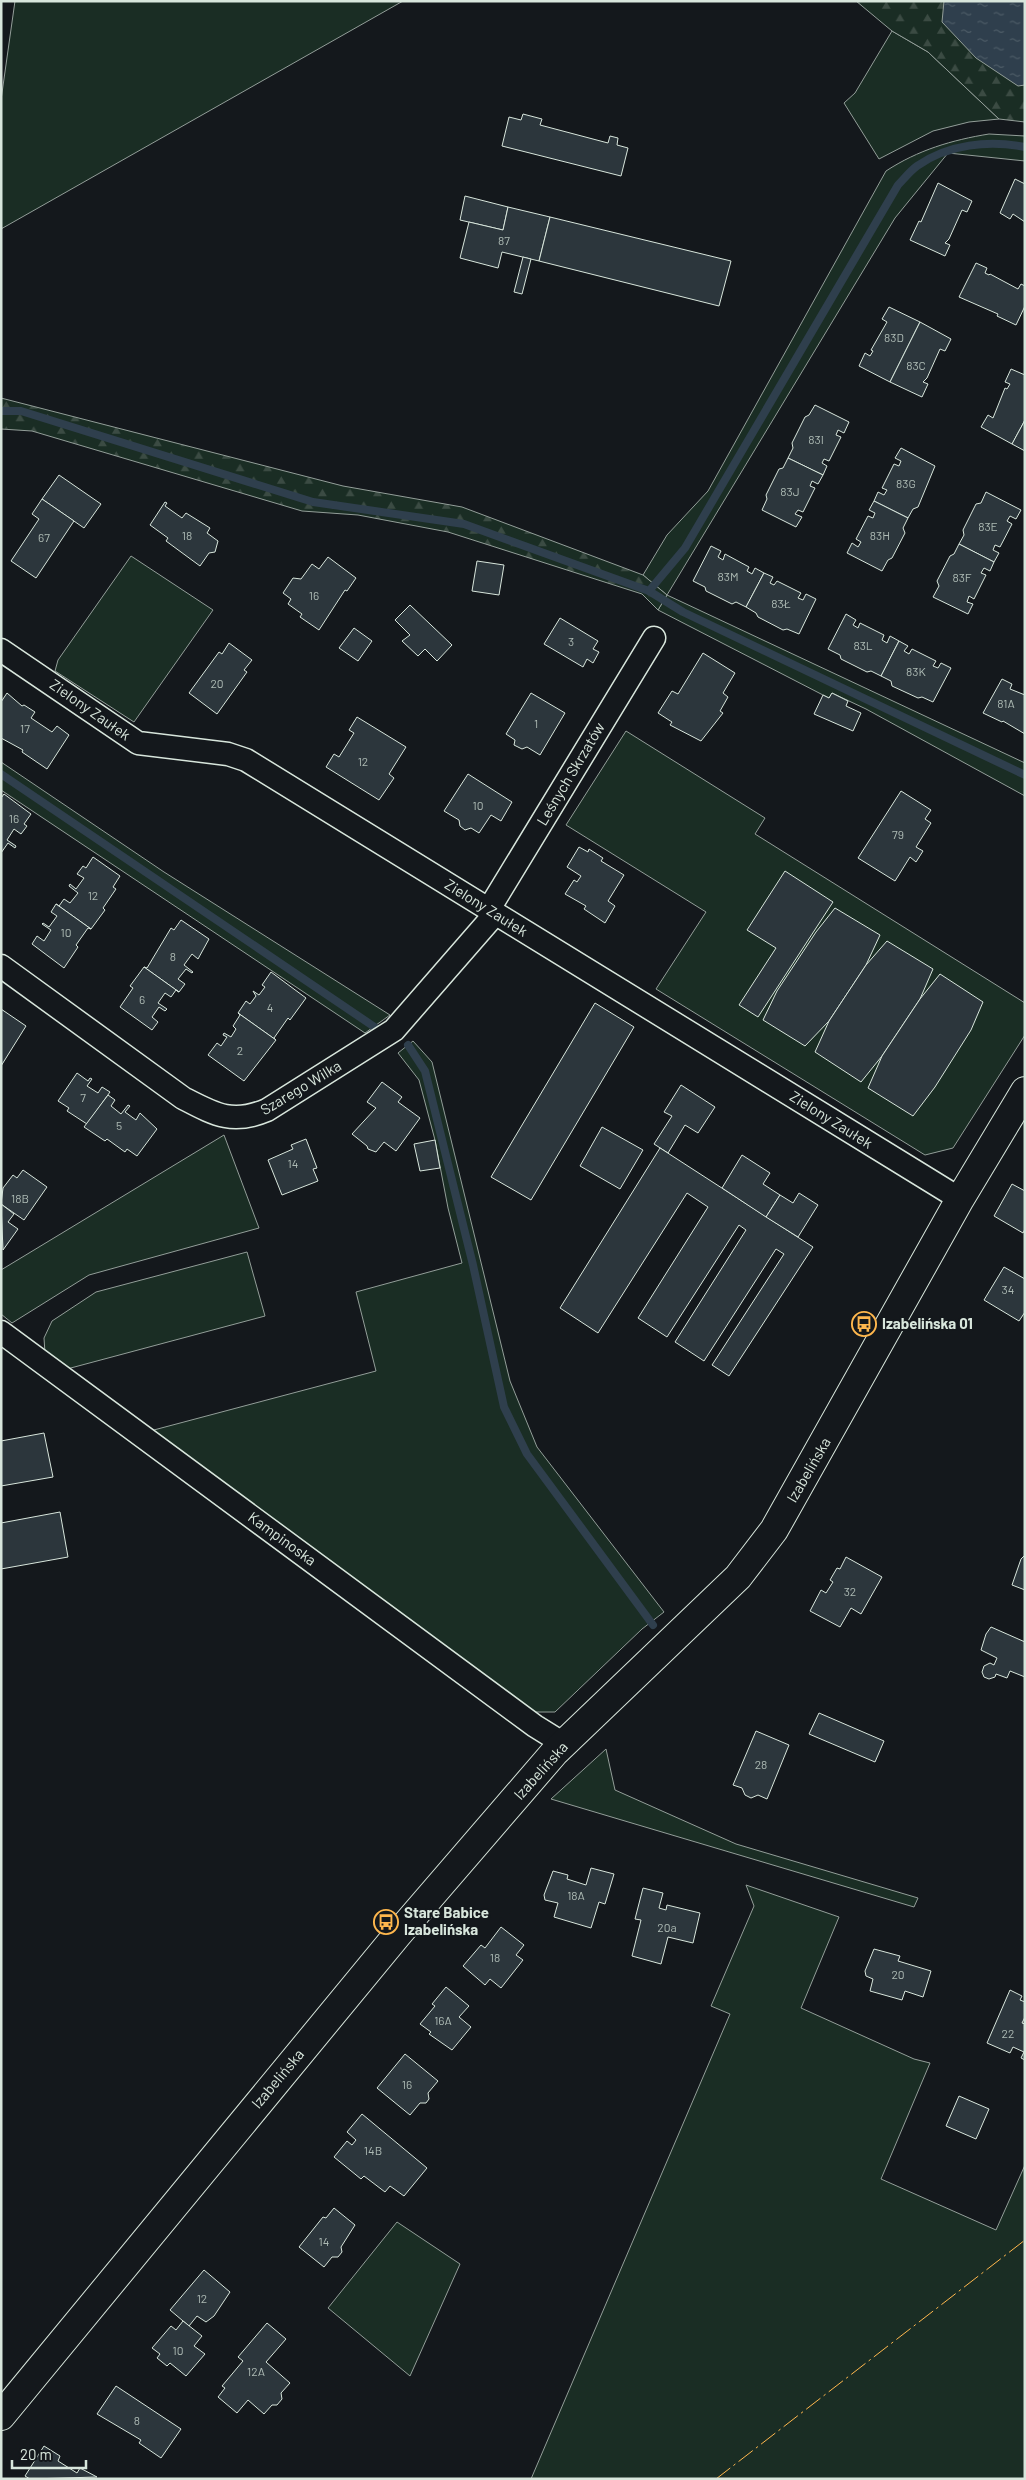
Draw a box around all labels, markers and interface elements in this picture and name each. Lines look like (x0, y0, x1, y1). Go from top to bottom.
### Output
house number: 87 (498, 233, 510, 247)
house number: 83D (884, 330, 904, 344)
house number: 83C (906, 358, 926, 372)
house number: 83I (808, 432, 824, 446)
house number: 83G (896, 476, 916, 490)
house number: 83J (780, 484, 800, 498)
house number: 83E (978, 519, 998, 533)
house number: 18 (182, 528, 192, 542)
house number: 83H (870, 528, 890, 542)
house number: 67 (38, 530, 50, 544)
house number: 83M (717, 569, 739, 583)
house number: 83F (952, 570, 972, 584)
house number: 16 (309, 588, 319, 602)
house number: 83Ł (771, 596, 791, 610)
house number: 3 (568, 634, 574, 648)
house number: 83L (853, 638, 873, 652)
house number: 83K (906, 664, 927, 678)
street label: Zielony Zaułek (47, 675, 135, 744)
house number: 20 (210, 676, 224, 690)
house number: 81A (997, 696, 1015, 710)
house number: 1 (534, 716, 538, 730)
street label: Leśnych Skrzatów (532, 719, 608, 828)
house number: 17 (20, 721, 30, 735)
house number: 12 (358, 754, 368, 768)
house number: 10 (473, 798, 483, 812)
house number: 16 (9, 811, 19, 825)
house number: 79 (892, 827, 904, 841)
street label: Zielony Zaułek (442, 875, 532, 940)
house number: 12 (88, 888, 98, 902)
house number: 10 (61, 925, 71, 939)
house number: 8 (170, 949, 176, 963)
house number: 6 (139, 992, 145, 1006)
house number: 4 (267, 1000, 273, 1014)
house number: 2 (237, 1043, 243, 1057)
street label: Szarego Wilka (257, 1056, 344, 1118)
street label: Zielony Zaułek (787, 1087, 877, 1152)
house number: 7 (80, 1090, 86, 1104)
house number: 5 (116, 1118, 122, 1132)
house number: 14 (288, 1156, 298, 1170)
house number: 18B (11, 1191, 29, 1205)
house number: 34 (1002, 1282, 1014, 1296)
bus stop icon: Izabelińska 01 (851, 1311, 877, 1337)
place label: Izabelińska 01 (882, 1314, 973, 1332)
street label: Izabelińska (782, 1434, 834, 1505)
street label: Kampinoska (245, 1507, 320, 1569)
house number: 32 (844, 1584, 856, 1598)
street label: Izabelińska (510, 1738, 571, 1803)
house number: 28 (755, 1757, 767, 1771)
house number: 18A (567, 1888, 585, 1902)
place label: Stare Babice Izabelińska (404, 1903, 489, 1938)
bus stop icon: Stare Babice Izabelińska (373, 1909, 399, 1935)
house number: 20a (657, 1920, 677, 1934)
house number: 18 (490, 1950, 500, 1964)
house number: 20 (891, 1967, 905, 1981)
house number: 16A (434, 2013, 452, 2027)
house number: 22 (1002, 2026, 1014, 2040)
street label: Izabelińska (247, 2045, 307, 2112)
house number: 16 (402, 2077, 412, 2091)
house number: 14B (364, 2143, 382, 2157)
house number: 14 (319, 2234, 329, 2248)
house number: 12 (197, 2291, 207, 2305)
house number: 10 (173, 2343, 183, 2357)
house number: 12A (247, 2364, 265, 2378)
house number: 8 (134, 2413, 140, 2427)
scale bar (12, 2438, 86, 2470)
text: 20 m (20, 2445, 52, 2463)

